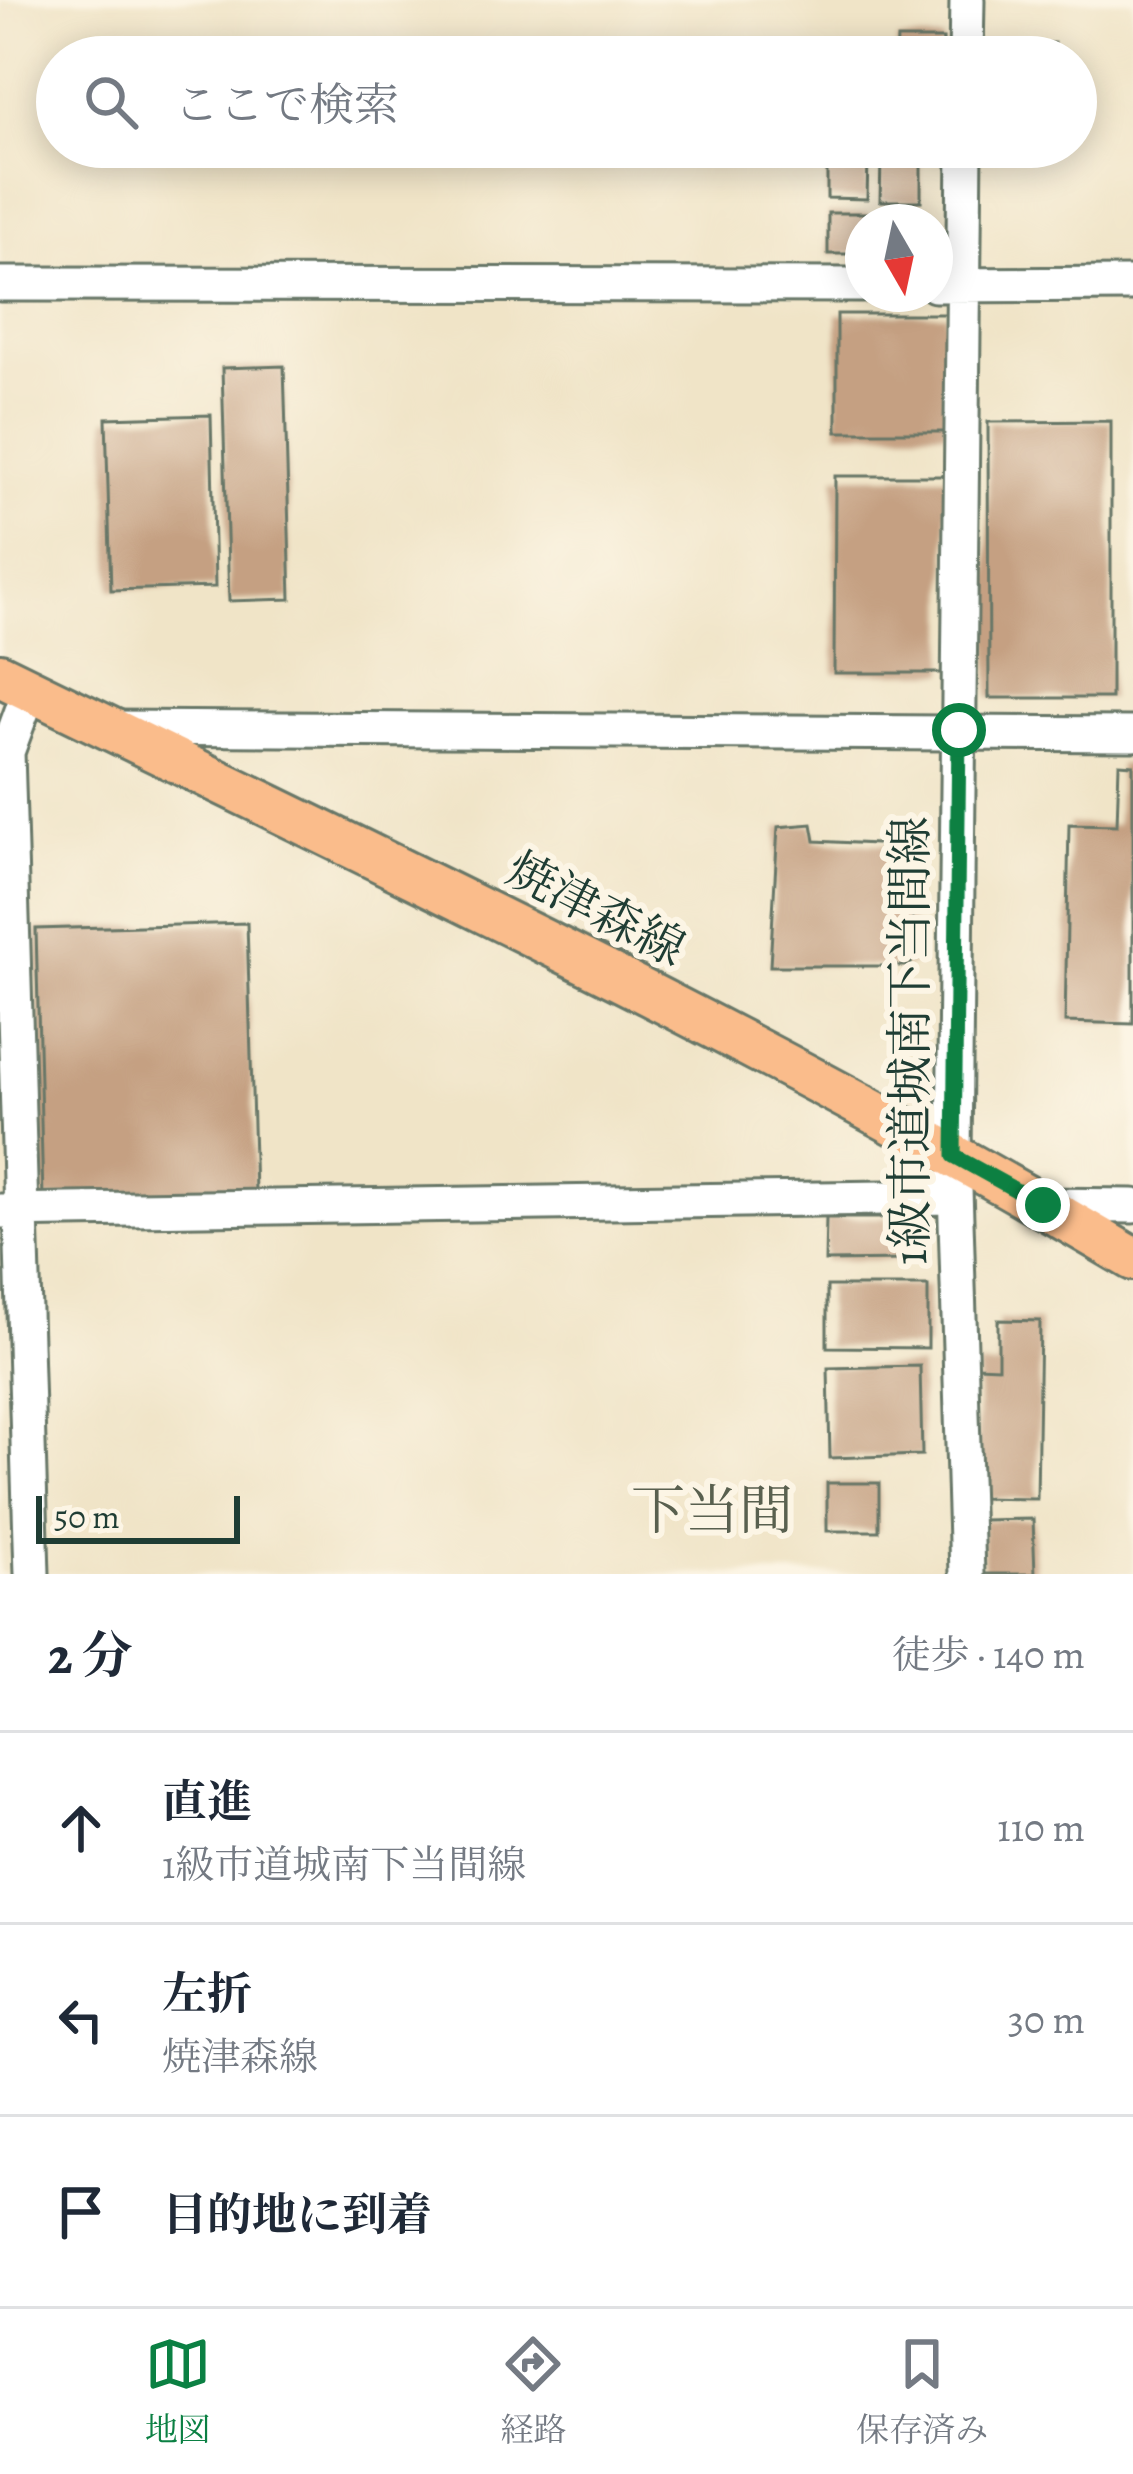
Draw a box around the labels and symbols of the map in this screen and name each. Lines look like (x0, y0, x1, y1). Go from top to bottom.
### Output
north arrow (845, 204, 953, 312)
route start (932, 703, 986, 757)
street label: 1級市道城南下当間線 (877, 817, 943, 1265)
street label: 焼津森線 (495, 836, 697, 982)
route end (1016, 1178, 1070, 1232)
district label: 下当間 (631, 1474, 793, 1548)
scale bar (36, 1490, 240, 1543)

